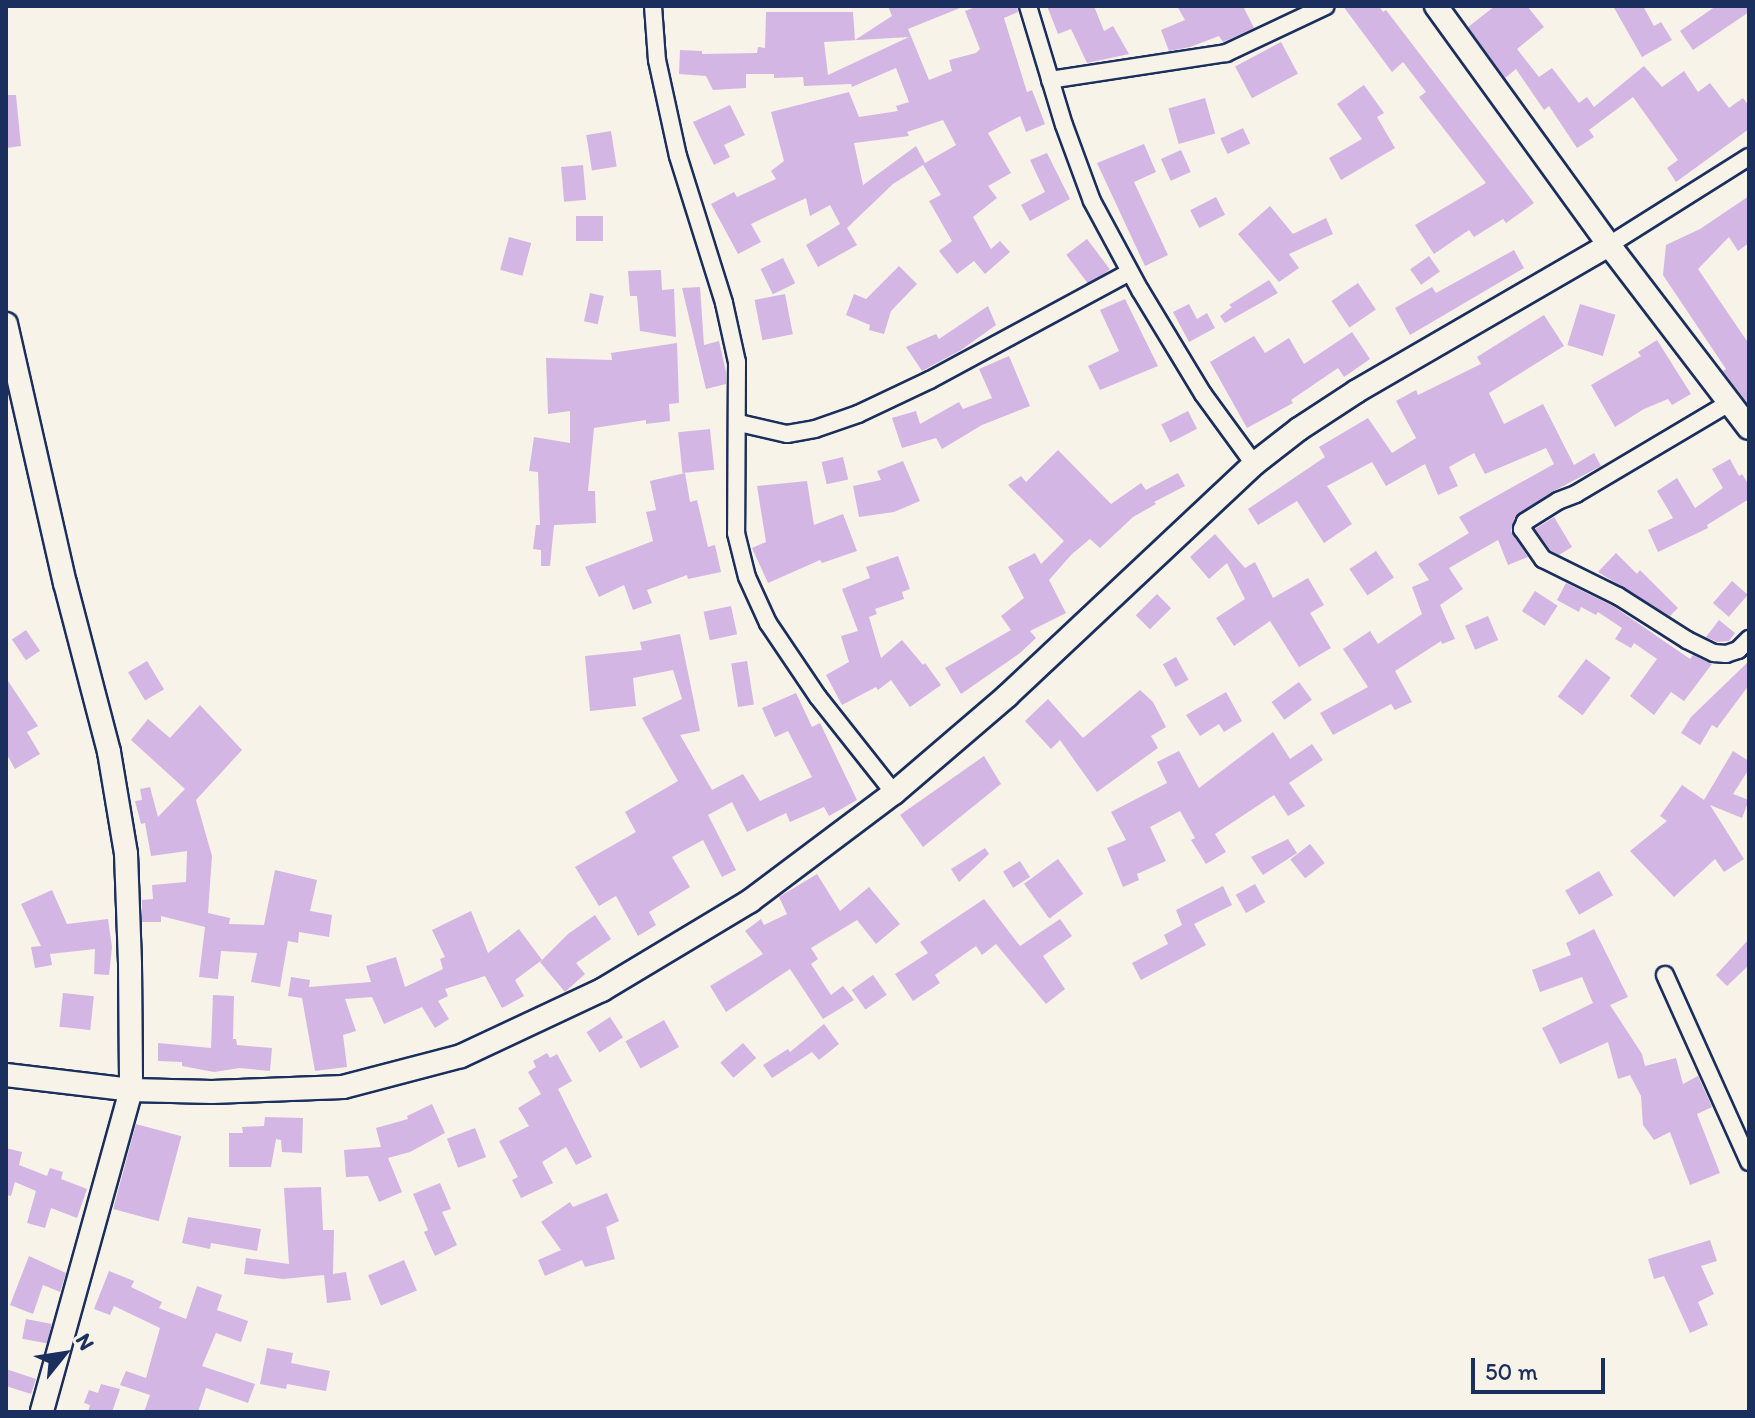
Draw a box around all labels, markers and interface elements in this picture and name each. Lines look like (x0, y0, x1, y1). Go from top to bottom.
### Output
north arrow (24, 1314, 104, 1394)
text: N (70, 1329, 101, 1355)
scale bar (1475, 1342, 1609, 1392)
text: 50 m (1485, 1357, 1538, 1386)

